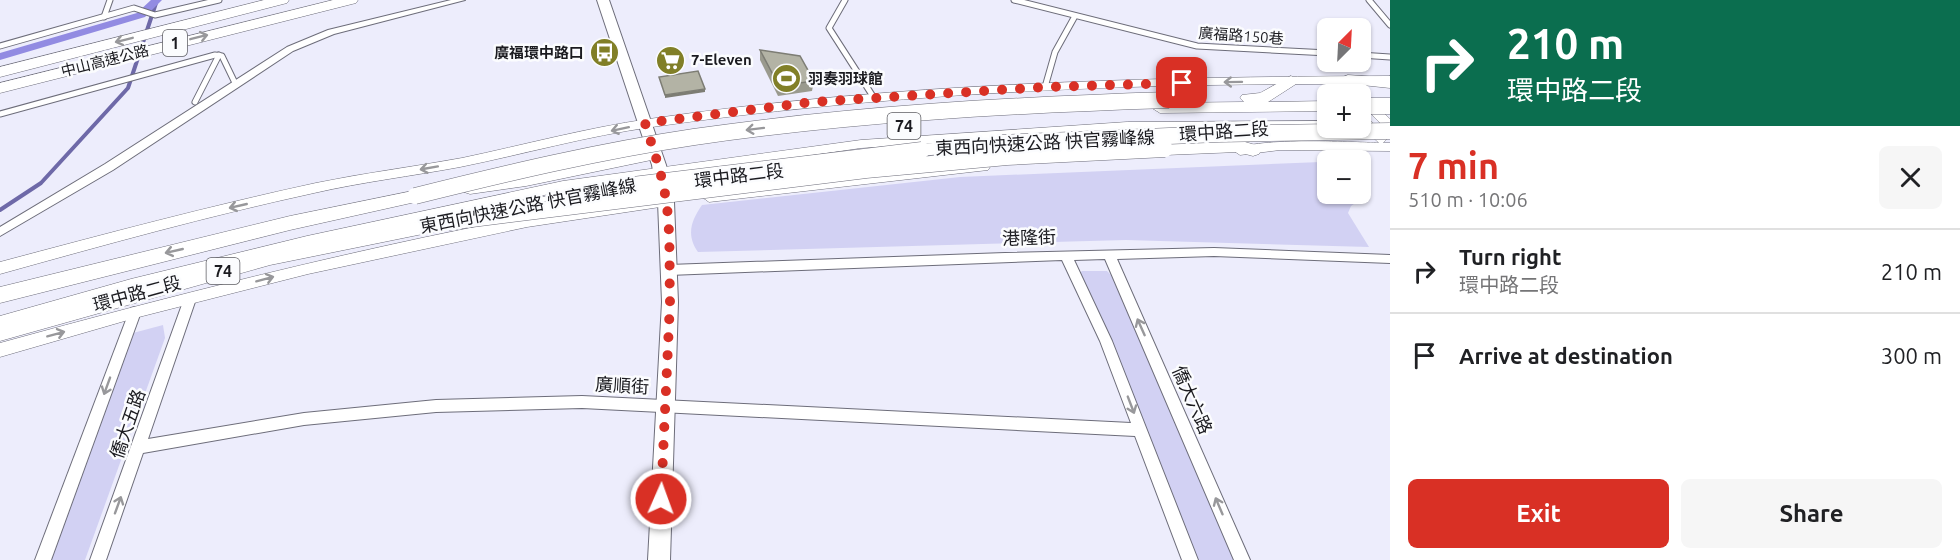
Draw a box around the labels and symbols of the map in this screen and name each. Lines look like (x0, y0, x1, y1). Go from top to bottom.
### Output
north arrow (1317, 18, 1371, 72)
street label: 廣福路150巷 (1198, 24, 1284, 47)
road number: 1 (163, 30, 187, 56)
one-way arrow (189, 31, 208, 43)
one-way arrow (114, 35, 133, 47)
bus stop icon: 廣福環中路口 (589, 37, 621, 69)
street label: 中山高速公路 (59, 41, 151, 80)
place label: 廣福環中路口 (494, 44, 584, 61)
supermarket icon: 7-Eleven (654, 44, 686, 76)
place label: 7-Eleven (691, 51, 752, 68)
pin (1156, 57, 1207, 108)
sports icon: 羽奏羽球館 (771, 63, 803, 95)
place label: 羽奏羽球館 (808, 70, 883, 87)
one-way arrow (1223, 76, 1243, 88)
road number: 74 (888, 113, 920, 139)
street label: 環中路二段 (1178, 118, 1270, 144)
one-way arrow (611, 123, 630, 135)
one-way arrow (745, 124, 765, 135)
street label: 東西向快速公路 快官霧峰線 (935, 126, 1155, 158)
street label: 環中路二段 (693, 160, 785, 190)
one-way arrow (420, 163, 440, 174)
street label: 東西向快速公路 快官霧峰線 (418, 174, 638, 236)
one-way arrow (229, 201, 248, 213)
street label: 港隆街 (1002, 226, 1056, 248)
one-way arrow (164, 246, 184, 257)
road number: 74 (206, 258, 240, 284)
street label: 環中路二段 (91, 272, 183, 314)
one-way arrow (255, 273, 274, 285)
one-way arrow (1135, 319, 1146, 337)
one-way arrow (47, 328, 66, 340)
street label: 僑大六路 (1169, 363, 1217, 437)
street label: 廣順街 (595, 374, 650, 396)
one-way arrow (101, 376, 112, 395)
street label: 僑大五路 (106, 386, 148, 461)
one-way arrow (1126, 395, 1137, 414)
position arrow (629, 467, 693, 531)
one-way arrow (114, 496, 125, 515)
one-way arrow (1213, 498, 1224, 516)

